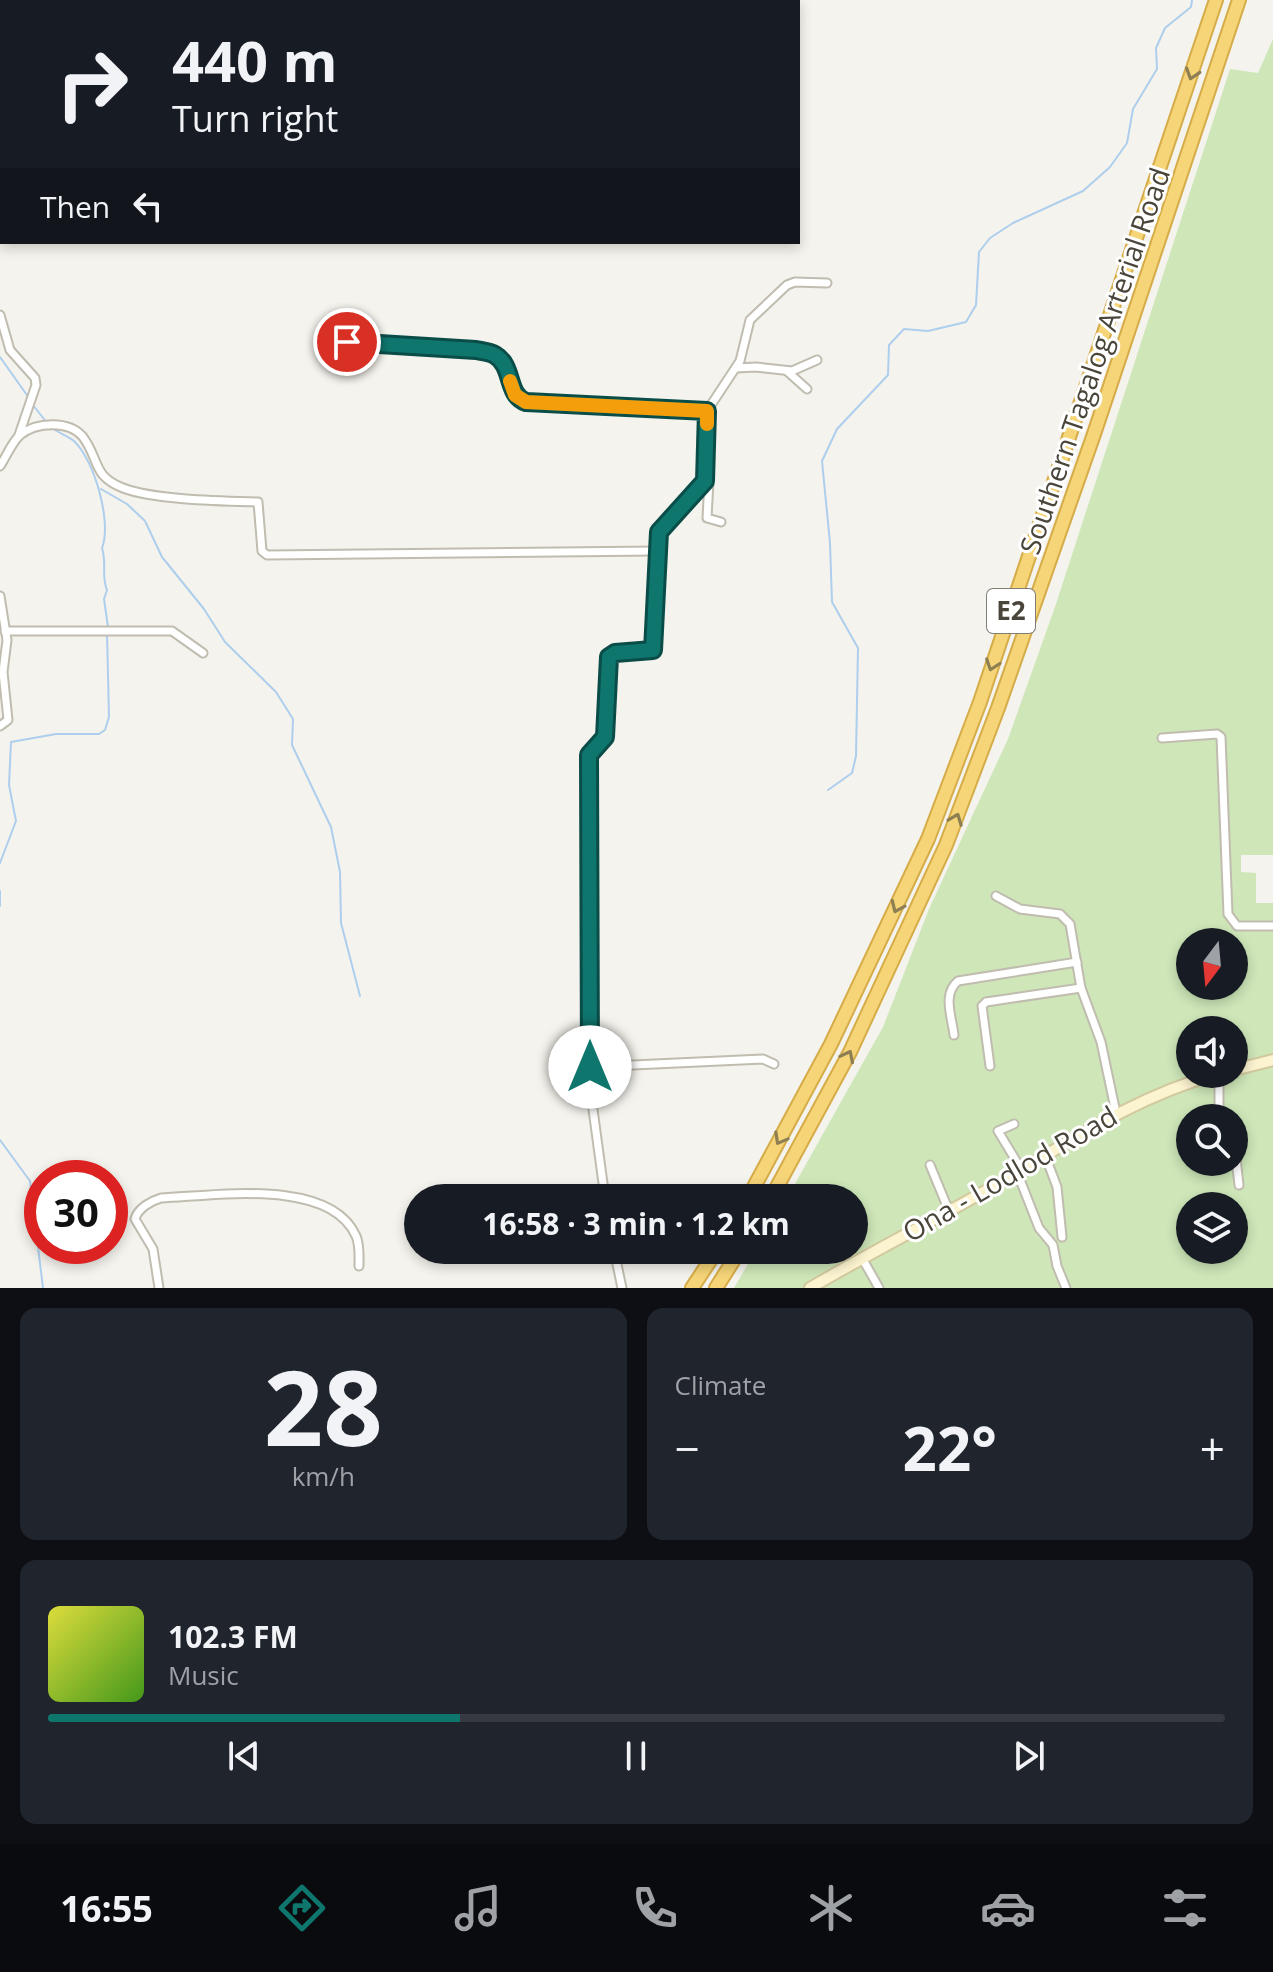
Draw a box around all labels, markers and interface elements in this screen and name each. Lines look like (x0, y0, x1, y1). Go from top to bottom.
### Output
text: 440 m (172, 22, 338, 98)
icon: right (40, 32, 144, 136)
one-way arrow (1185, 66, 1201, 80)
text: Turn right (172, 94, 338, 143)
street label: Southern Tagalog Arterial Road (1010, 162, 1178, 559)
icon: left (126, 184, 170, 228)
text: Then (40, 186, 110, 227)
pin (313, 308, 381, 376)
icon: arrive (325, 320, 369, 364)
road number: E2 (987, 589, 1035, 633)
one-way arrow (986, 658, 1002, 672)
one-way arrow (946, 813, 963, 827)
one-way arrow (891, 899, 907, 913)
north arrow (1176, 928, 1248, 1000)
map controls (1176, 928, 1248, 1264)
button: sound (1176, 1016, 1248, 1088)
position arrow (548, 1025, 632, 1109)
one-way arrow (838, 1049, 853, 1064)
street label: Ona - Lodlod Road (895, 1096, 1124, 1250)
button: search (1176, 1104, 1248, 1176)
one-way arrow (774, 1130, 790, 1145)
speed limit sign: 30 (24, 1160, 128, 1264)
button: layers (1176, 1192, 1248, 1264)
text: 16:58 · 3 min · 1.2 km (482, 1203, 790, 1244)
text: 28 (264, 1335, 383, 1476)
text: Climate (675, 1367, 766, 1403)
text: 22° (903, 1407, 997, 1489)
text: − (675, 1418, 700, 1478)
text: + (1200, 1418, 1225, 1478)
text: km/h (292, 1458, 355, 1494)
text: 102.3 FM (168, 1616, 298, 1657)
text: Music (168, 1657, 239, 1693)
icon: previous (222, 1734, 266, 1778)
icon: pause (614, 1734, 658, 1778)
icon: next (1007, 1734, 1051, 1778)
icon: directions (274, 1880, 330, 1936)
icon: music (450, 1880, 506, 1936)
icon: phone (627, 1880, 683, 1936)
icon: climate (803, 1880, 859, 1936)
icon: car (980, 1880, 1036, 1936)
icon: filters (1157, 1880, 1213, 1936)
text: 16:55 (60, 1884, 153, 1933)

